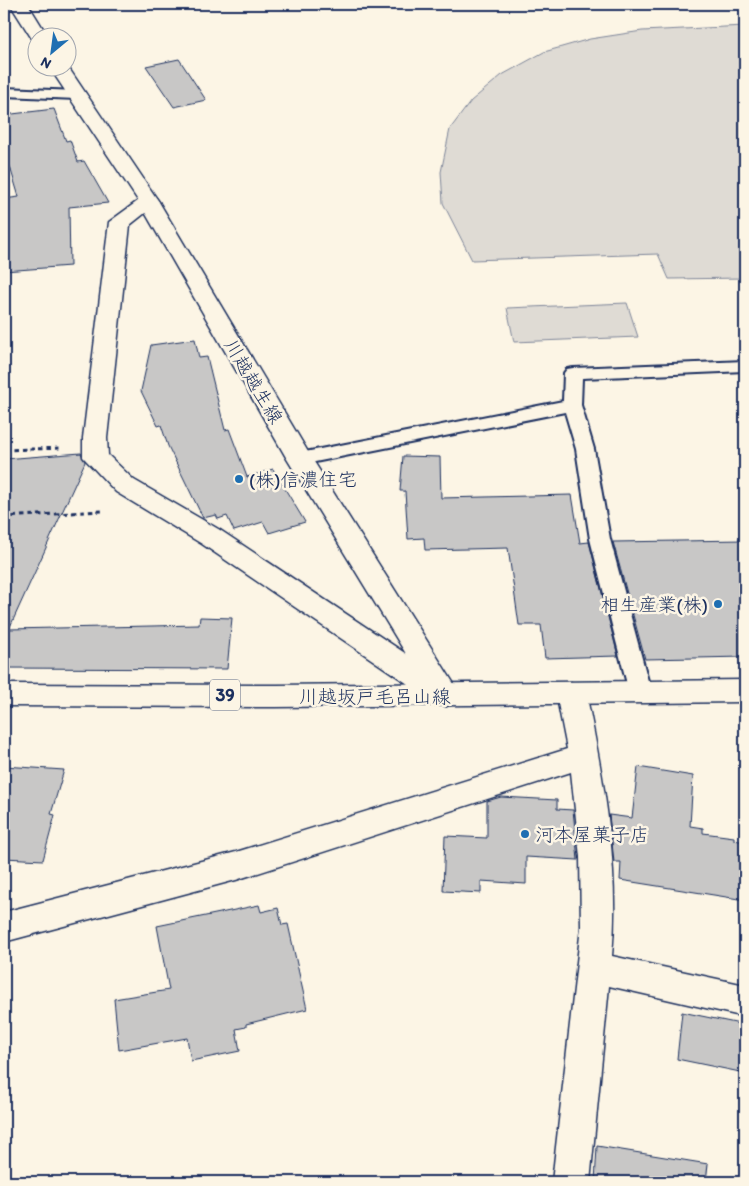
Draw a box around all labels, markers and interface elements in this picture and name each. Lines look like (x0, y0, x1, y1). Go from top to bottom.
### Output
north arrow (28, 28, 78, 78)
text: N (38, 53, 54, 73)
street label: 川越越生線 (219, 335, 288, 428)
place label: (株)信濃住宅 (249, 468, 356, 491)
marker: (株)信濃住宅 (233, 473, 245, 485)
place label: 相生産業(株) (601, 593, 708, 616)
marker: 相生産業(株) (712, 598, 724, 610)
road number: 39 (210, 680, 240, 710)
street label: 川越坂戸毛呂山線 (299, 685, 451, 708)
place label: 河本屋菓子店 (535, 823, 649, 846)
marker: 河本屋菓子店 (519, 828, 531, 840)

